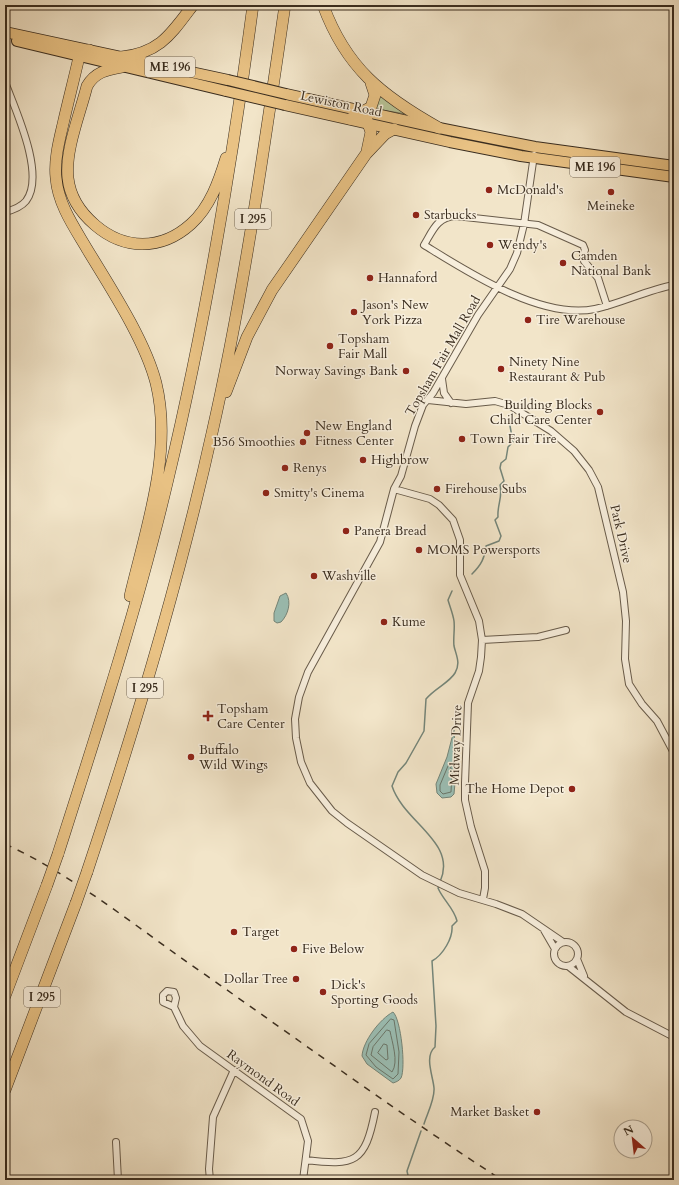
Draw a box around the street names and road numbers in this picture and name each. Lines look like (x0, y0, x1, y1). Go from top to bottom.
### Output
road number: ME 196 (145, 57, 195, 77)
street label: Lewiston Road (299, 87, 383, 121)
road number: ME 196 (570, 157, 620, 177)
road number: I 295 (235, 209, 271, 229)
street label: Topsham Fair Mall Road (401, 292, 485, 420)
street label: Park Drive (605, 503, 637, 565)
road number: I 295 (127, 678, 163, 698)
street label: Midway Drive (446, 704, 466, 786)
road number: I 295 (24, 987, 60, 1007)
street label: Raymond Road (223, 1045, 303, 1111)

